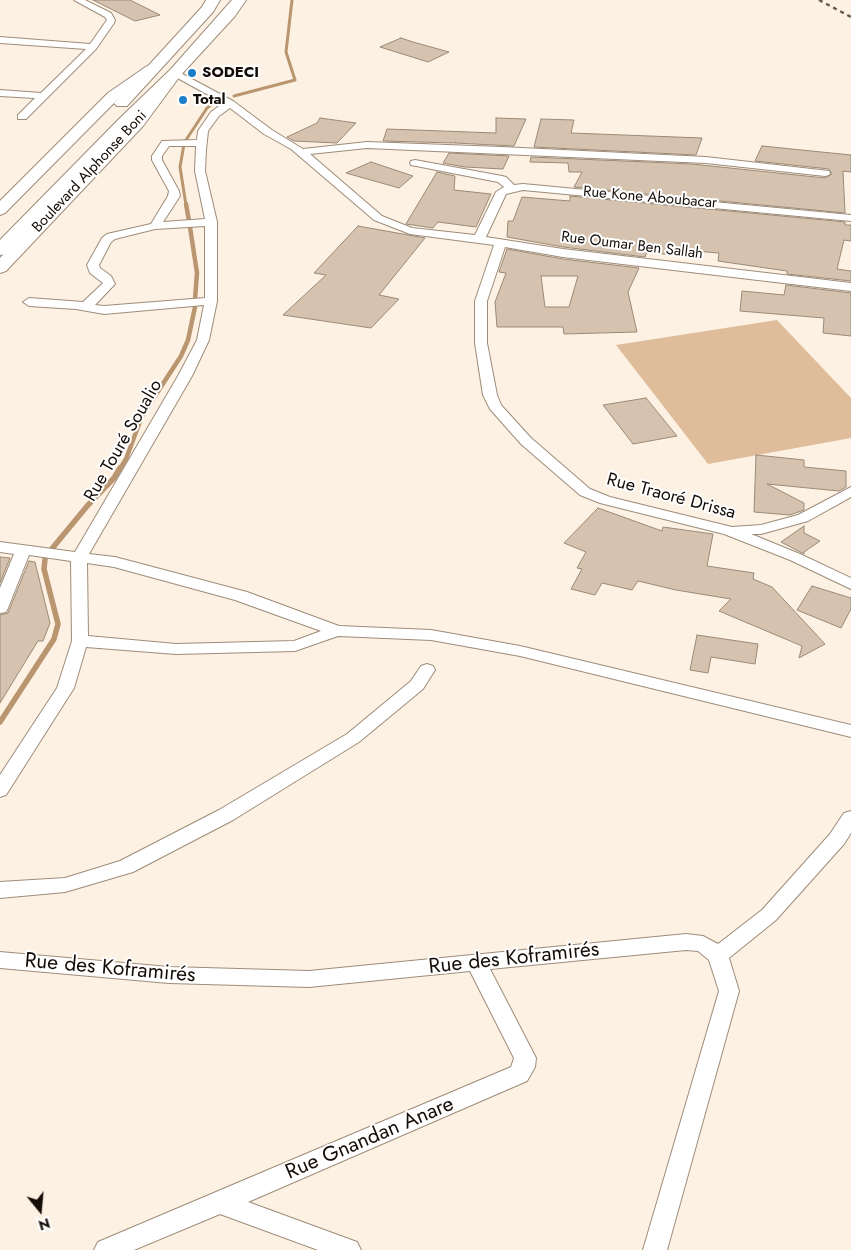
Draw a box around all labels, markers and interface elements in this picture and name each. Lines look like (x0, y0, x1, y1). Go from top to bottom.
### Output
place label: SODECI (202, 64, 259, 82)
marker: SODECI (186, 67, 198, 79)
place label: Total (193, 91, 226, 109)
marker: Total (177, 94, 189, 106)
street label: Boulevard Alphonse Boni (29, 107, 151, 237)
street label: Rue Kone Aboubacar (582, 183, 718, 213)
street label: Rue Oumar Ben Sallah (560, 228, 704, 264)
street label: Rue Touré Soualio (80, 376, 168, 506)
street label: Rue Traoré Drissa (604, 469, 738, 525)
street label: Rue des Koframirés (427, 938, 601, 980)
street label: Rue des Koframirés (23, 949, 197, 989)
street label: Rue Gnandan Anare (282, 1092, 458, 1186)
north arrow (15, 1185, 65, 1235)
text: N (36, 1213, 53, 1236)

